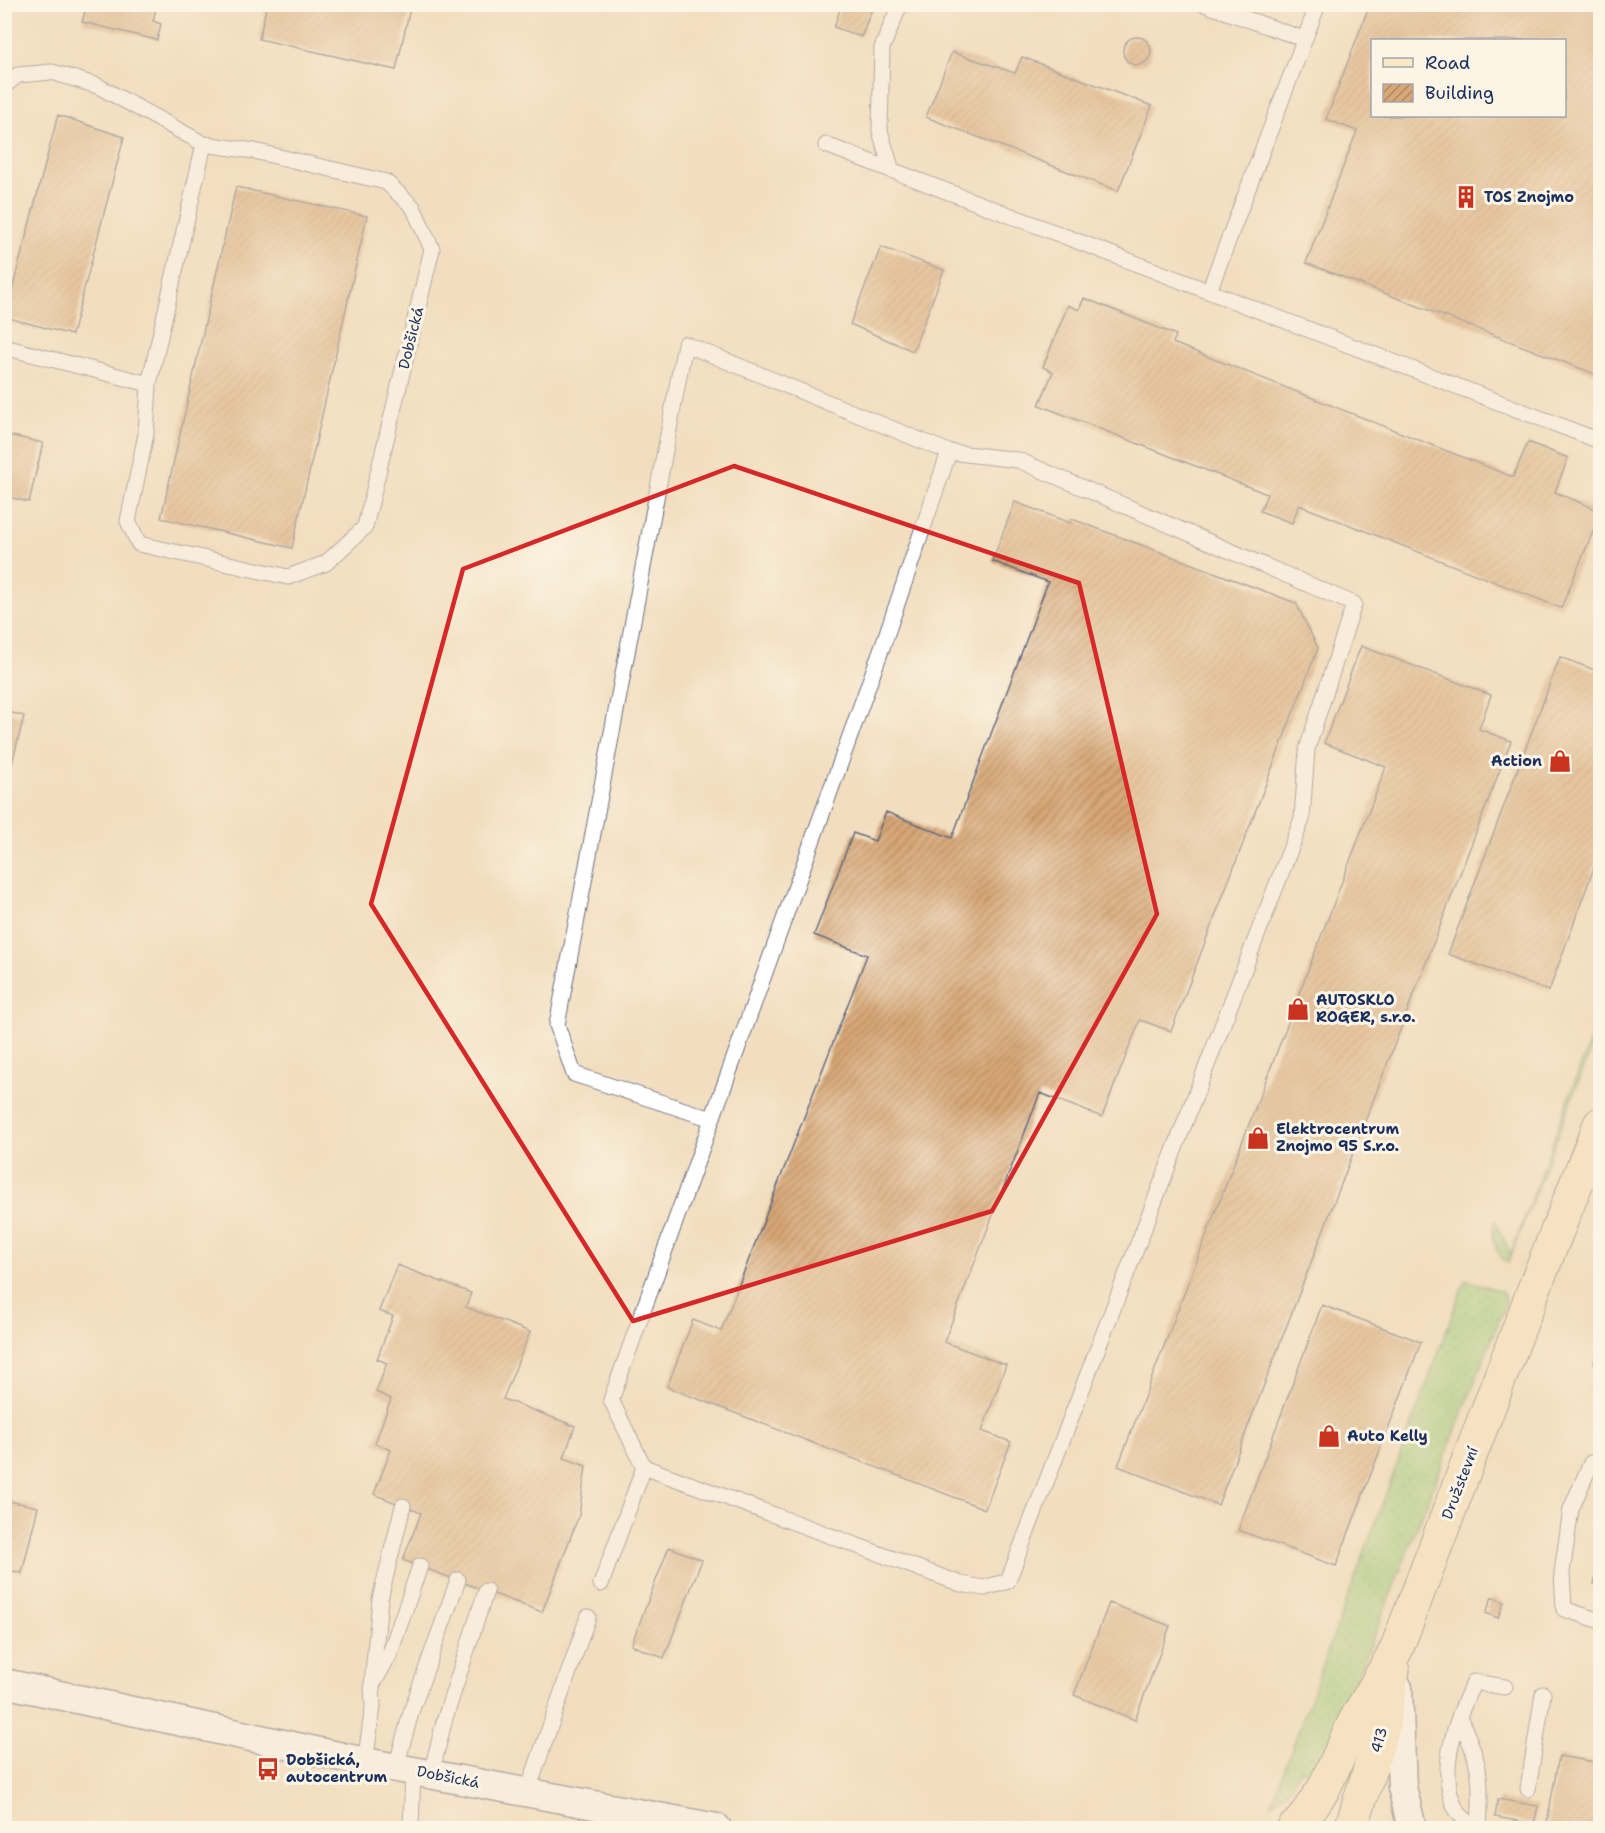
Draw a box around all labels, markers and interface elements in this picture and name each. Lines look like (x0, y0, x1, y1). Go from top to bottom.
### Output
legend (1371, 39, 1566, 117)
text: Road (1425, 51, 1470, 75)
text: Building (1425, 81, 1494, 105)
building icon: TOS Znojmo (1453, 184, 1479, 210)
place label: TOS Znojmo (1484, 187, 1574, 207)
street label: Dobšická (394, 304, 429, 371)
shop icon: Action (1547, 748, 1573, 774)
place label: Action (1491, 751, 1542, 771)
place label: AUTOSKLO ROGER, s.r.o. (1316, 990, 1416, 1027)
shop icon: AUTOSKLO ROGER, s.r.o. (1285, 996, 1311, 1022)
place label: Elektrocentrum Znojmo 95 S.r.o. (1276, 1119, 1399, 1156)
shop icon: Elektrocentrum Znojmo 95 S.r.o. (1245, 1125, 1271, 1151)
shop icon: Auto Kelly (1316, 1423, 1342, 1449)
place label: Auto Kelly (1347, 1426, 1428, 1446)
street label: Družstevní (1437, 1443, 1483, 1522)
street label: 413 (1366, 1725, 1392, 1755)
place label: Dobšická, autocentrum (286, 1750, 388, 1787)
bus stop icon: Dobšická, autocentrum (255, 1756, 281, 1782)
street label: Dobšická (415, 1761, 482, 1793)

